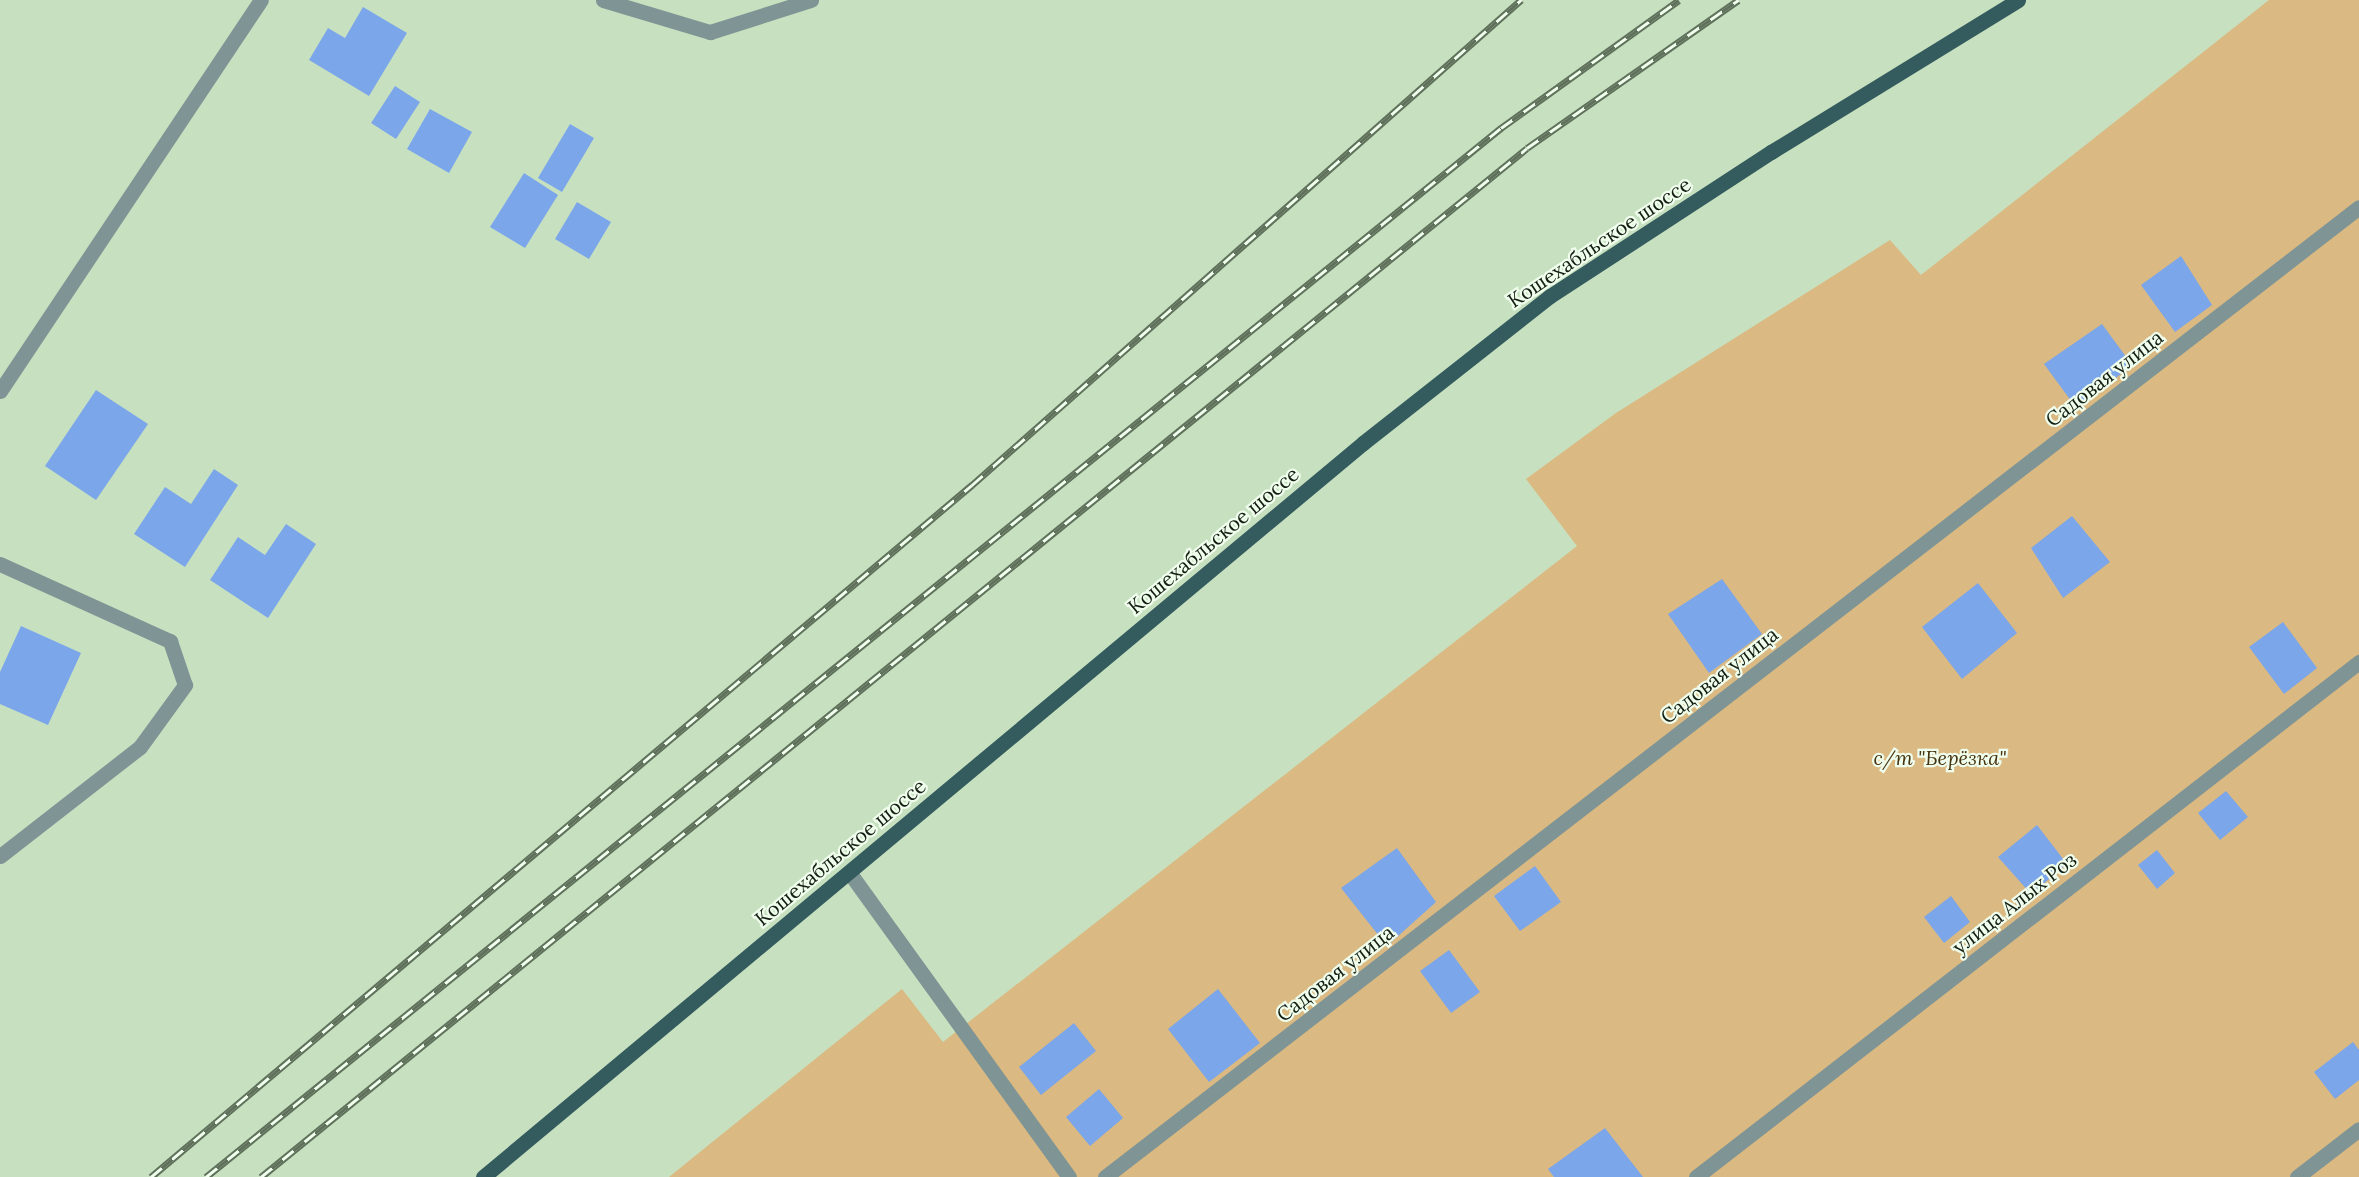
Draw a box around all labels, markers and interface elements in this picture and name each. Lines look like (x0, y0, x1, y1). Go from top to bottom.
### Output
street label: Кошехабльское шоссе (1503, 172, 1695, 312)
street label: Садовая улица (2041, 325, 2167, 431)
street label: Кошехабльское шоссе (1123, 462, 1303, 618)
street label: Садовая улица (1656, 622, 1782, 728)
park label: с/т "Берёзка" (1874, 745, 2006, 769)
street label: Кошехабльское шоссе (750, 774, 930, 930)
street label: улица Алых Роз (1947, 847, 2081, 959)
street label: Садовая улица (1272, 920, 1398, 1026)

